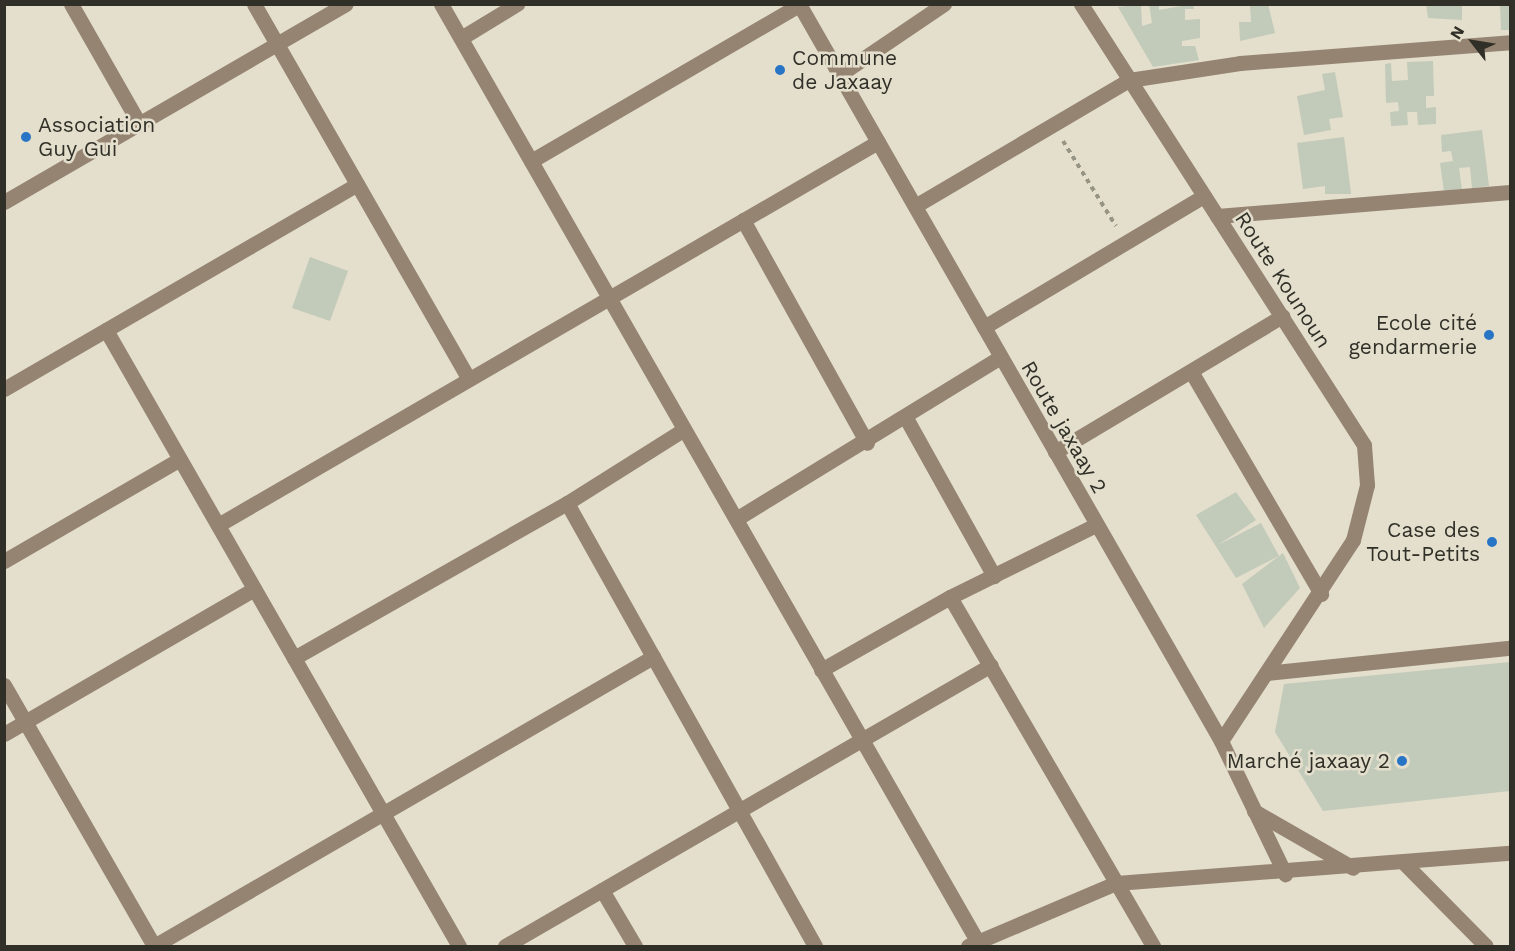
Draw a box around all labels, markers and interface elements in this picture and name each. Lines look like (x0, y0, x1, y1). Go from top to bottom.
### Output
north arrow (1443, 12, 1503, 72)
text: N (1446, 23, 1468, 42)
place label: Commune de Jaxaay (792, 45, 897, 95)
marker: Commune de Jaxaay (773, 63, 787, 77)
place label: Association Guy Gui (38, 112, 155, 162)
marker: Association Guy Gui (19, 130, 33, 144)
street label: Route Kounoun (1230, 207, 1336, 353)
place label: Ecole cité gendarmerie (1349, 310, 1477, 360)
marker: Ecole cité gendarmerie (1482, 328, 1496, 342)
street label: Route jaxaay 2 (1016, 356, 1112, 498)
place label: Case des Tout-Petits (1366, 517, 1480, 567)
marker: Case des Tout-Petits (1485, 535, 1499, 549)
place label: Marché jaxaay 2 (1226, 748, 1390, 774)
marker: Marché jaxaay 2 (1395, 754, 1409, 768)

